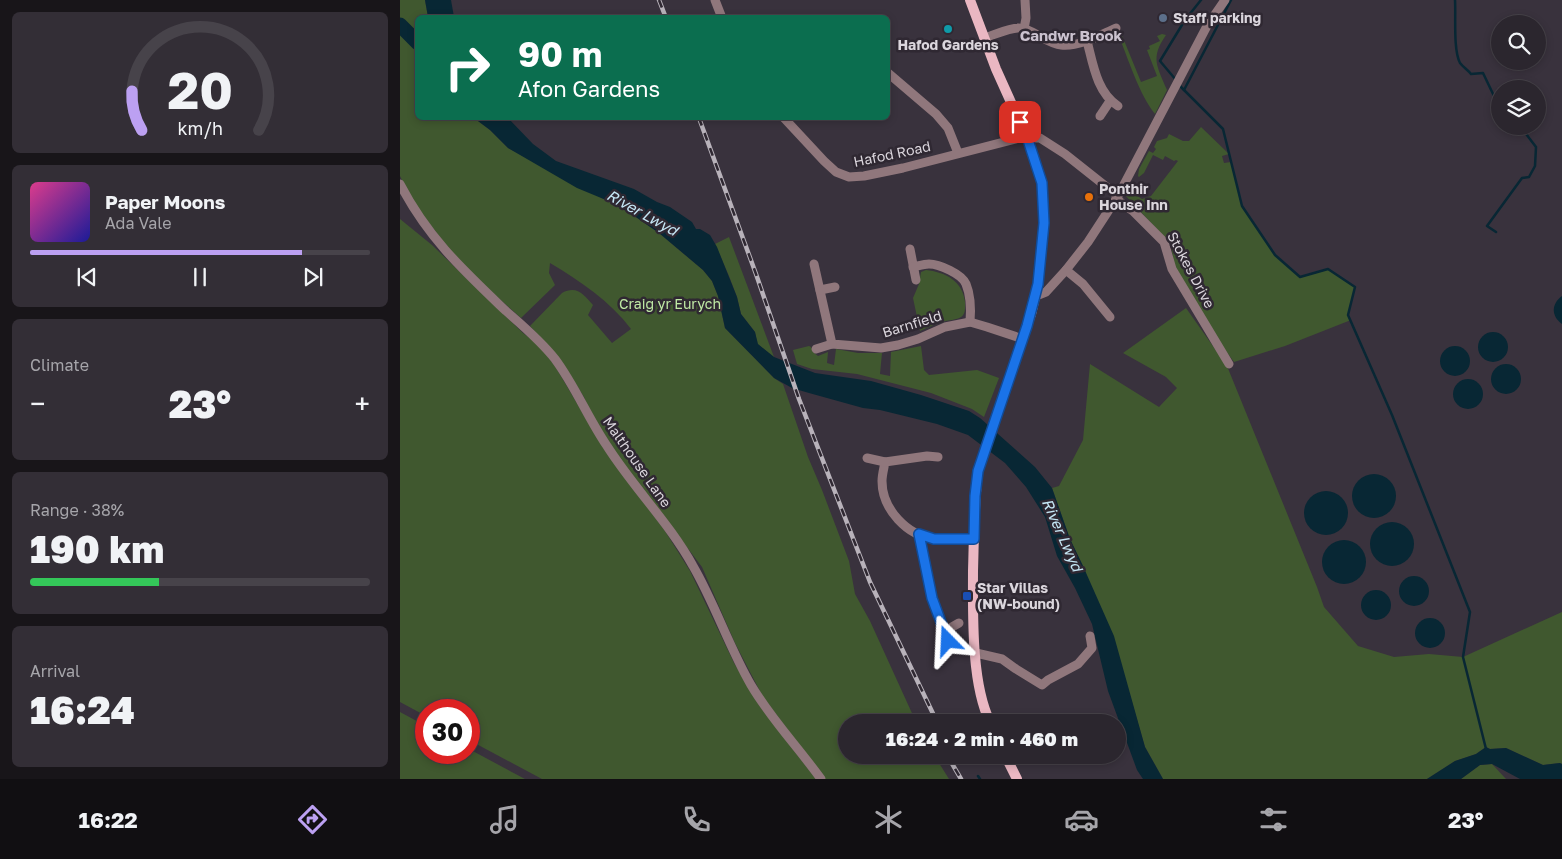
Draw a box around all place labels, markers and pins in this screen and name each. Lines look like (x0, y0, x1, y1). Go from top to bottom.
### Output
place label: Staff parking (1173, 9, 1261, 26)
marker: Staff parking (1157, 12, 1169, 24)
marker: Hafod Gardens (942, 23, 954, 35)
place label: Hafod Gardens (897, 36, 999, 53)
pin (999, 101, 1041, 143)
place label: Ponthir House Inn (1099, 180, 1168, 213)
marker: Ponthir House Inn (1083, 191, 1095, 203)
place label: Star Villas (NW-bound) (977, 579, 1060, 612)
marker: Star Villas (NW-bound) (961, 590, 973, 602)

